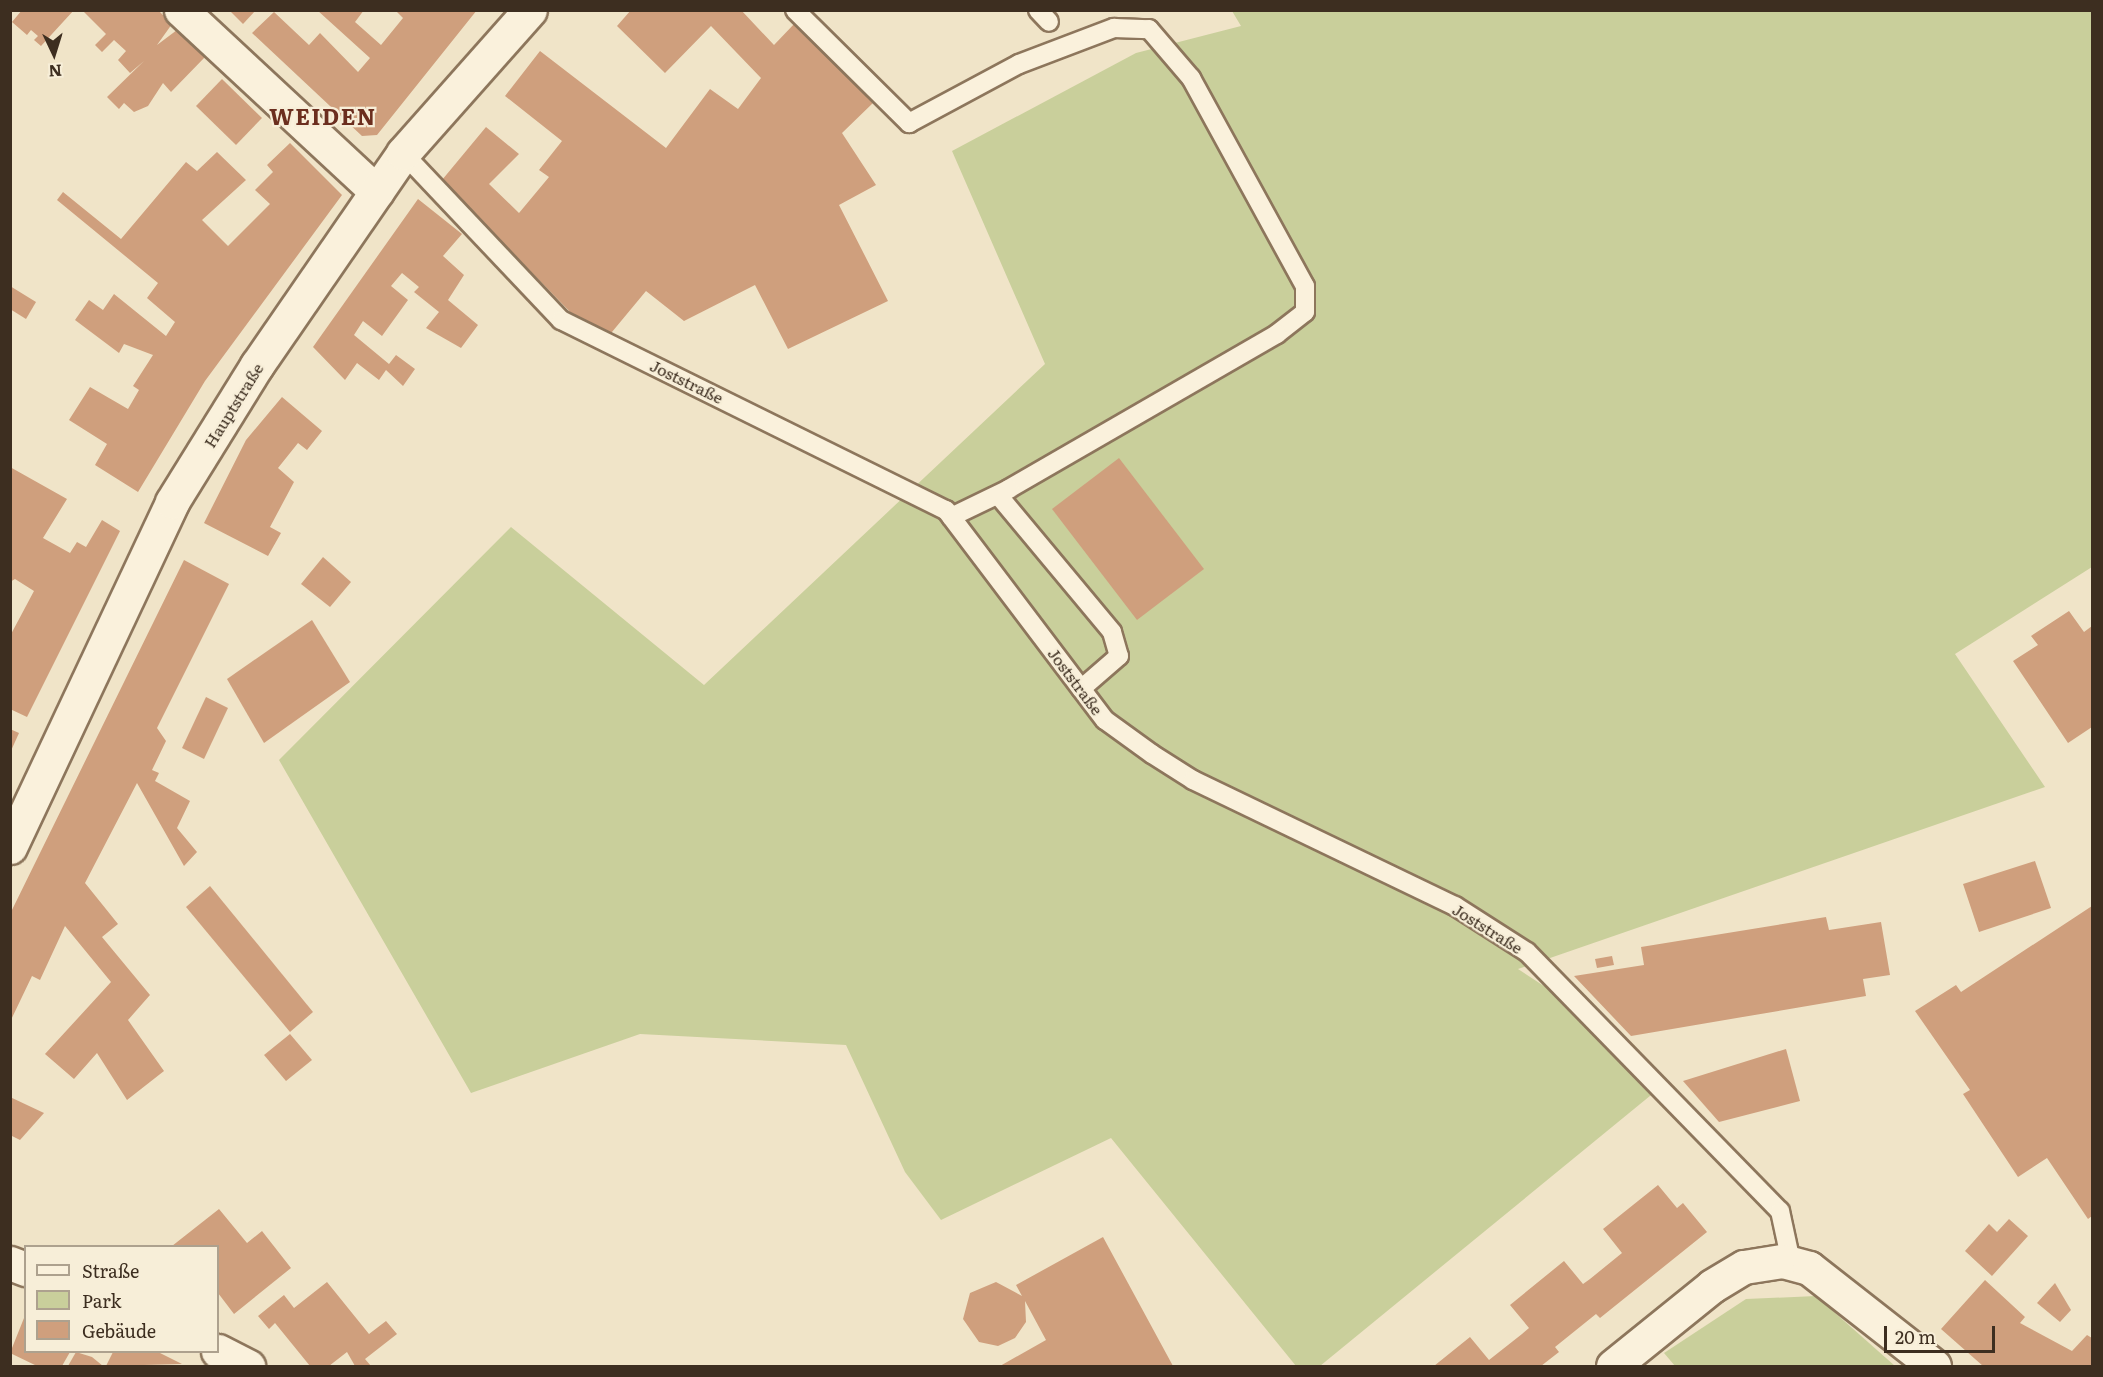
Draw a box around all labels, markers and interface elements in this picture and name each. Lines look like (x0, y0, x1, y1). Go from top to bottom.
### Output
north arrow (24, 24, 84, 84)
text: N (48, 60, 63, 84)
district label: WEIDEN (269, 103, 377, 129)
street label: Joststraße (647, 355, 727, 407)
street label: Hauptstraße (199, 359, 267, 451)
street label: Joststraße (1045, 644, 1107, 718)
street label: Joststraße (1449, 899, 1527, 957)
legend (24, 1245, 219, 1353)
text: Straße (82, 1257, 139, 1284)
text: Park (82, 1287, 121, 1314)
scale bar (1887, 1314, 1998, 1352)
text: Gebäude (82, 1317, 156, 1344)
text: 20 m (1895, 1323, 1936, 1350)

